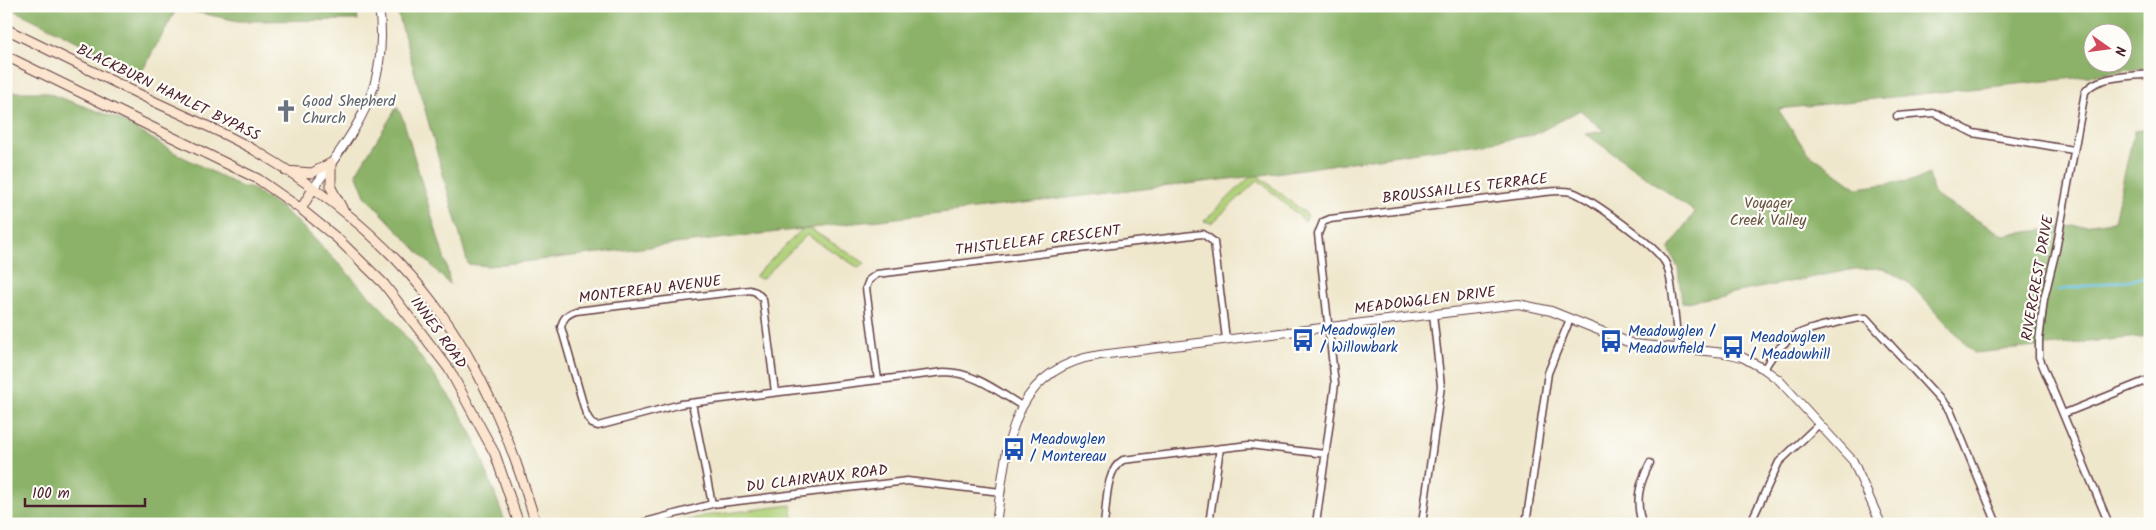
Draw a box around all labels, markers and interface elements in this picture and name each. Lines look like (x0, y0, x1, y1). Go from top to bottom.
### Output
north arrow (2084, 22, 2134, 72)
street label: BLACKBURN HAMLET BYPASS (72, 38, 264, 148)
text: N (2108, 44, 2131, 58)
place label: Good Shepherd Church (302, 90, 396, 131)
church icon: Good Shepherd Church (273, 98, 299, 124)
street label: BROUSSAILLES TERRACE (1381, 167, 1550, 211)
park label: Voyager Creek Valley (1730, 192, 1807, 233)
street label: RIVERCREST DRIVE (2015, 212, 2061, 343)
street label: THISTLELEAF CRESCENT (954, 219, 1124, 263)
street label: MONTEREAU AVENUE (577, 269, 724, 311)
street label: MEADOWGLEN DRIVE (1353, 280, 1498, 322)
street label: INNES ROAD (403, 292, 473, 374)
place label: Meadowglen / Willowbark (1320, 319, 1399, 360)
place label: Meadowglen / Meadowfield (1628, 320, 1717, 361)
place label: Meadowglen / Meadowhill (1750, 326, 1831, 367)
bus stop icon: Meadowglen / Willowbark (1290, 327, 1316, 353)
bus stop icon: Meadowglen / Meadowfield (1598, 328, 1624, 354)
bus stop icon: Meadowglen / Meadowhill (1720, 334, 1746, 360)
place label: Meadowglen / Montereau (1030, 428, 1106, 469)
bus stop icon: Meadowglen / Montereau (1001, 436, 1027, 462)
street label: DU CLAIRVAUX ROAD (745, 458, 890, 500)
scale bar (25, 475, 145, 507)
text: 100 m (32, 482, 70, 506)

